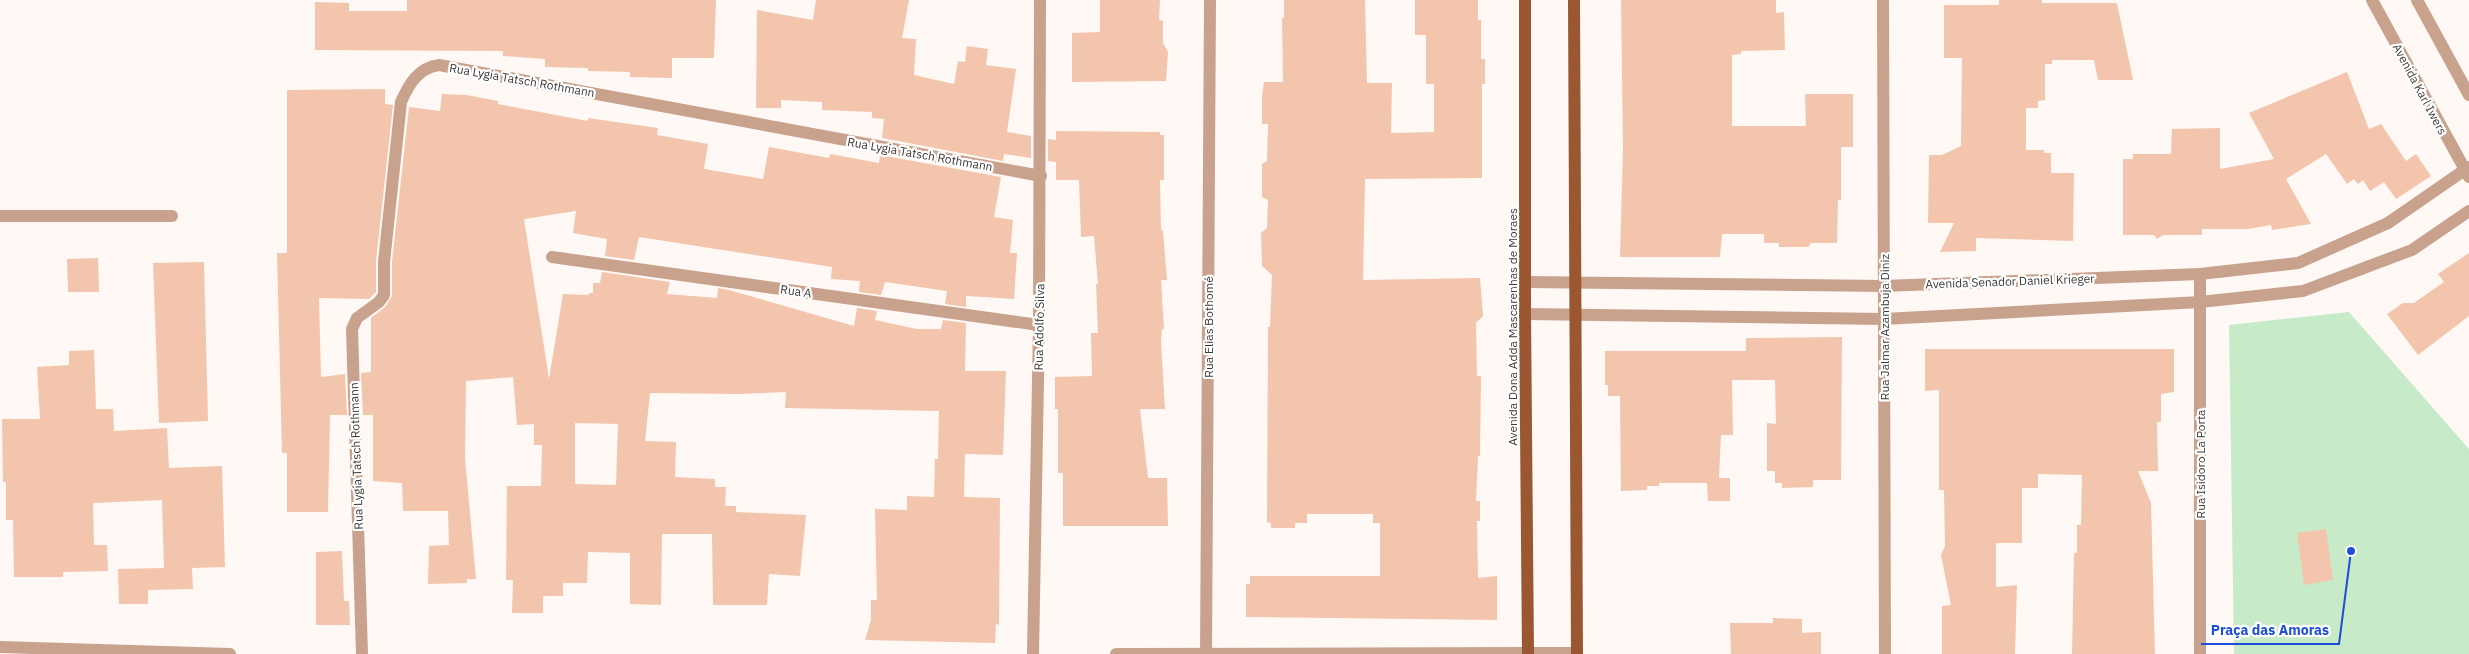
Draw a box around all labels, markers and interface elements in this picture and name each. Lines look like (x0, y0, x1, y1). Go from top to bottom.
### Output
street label: Avenida Karl Iwers (2390, 41, 2450, 137)
street label: Rua Lygia Tatsch Rothmann (448, 60, 596, 100)
street label: Rua Lygia Tatsch Rothmann (846, 134, 994, 174)
street label: Avenida Dona Adda Mascarenhas de Moraes (1505, 208, 1520, 446)
street label: Rua Jalmar Azambuja Diniz (1877, 253, 1892, 400)
street label: Avenida Senador Daniel Krieger (1925, 271, 2095, 291)
street label: Rua Elias Bothomé (1201, 276, 1216, 378)
street label: Rua A (779, 281, 813, 301)
street label: Rua Adolfo Silva (1031, 283, 1047, 371)
street label: Rua Lygia Tatsch Rothmann (346, 382, 366, 530)
street label: Rua Isidoro La Porta (2193, 409, 2208, 519)
callout: Praça das Amoras (2201, 615, 2339, 644)
text: Praça das Amoras (2211, 621, 2329, 639)

